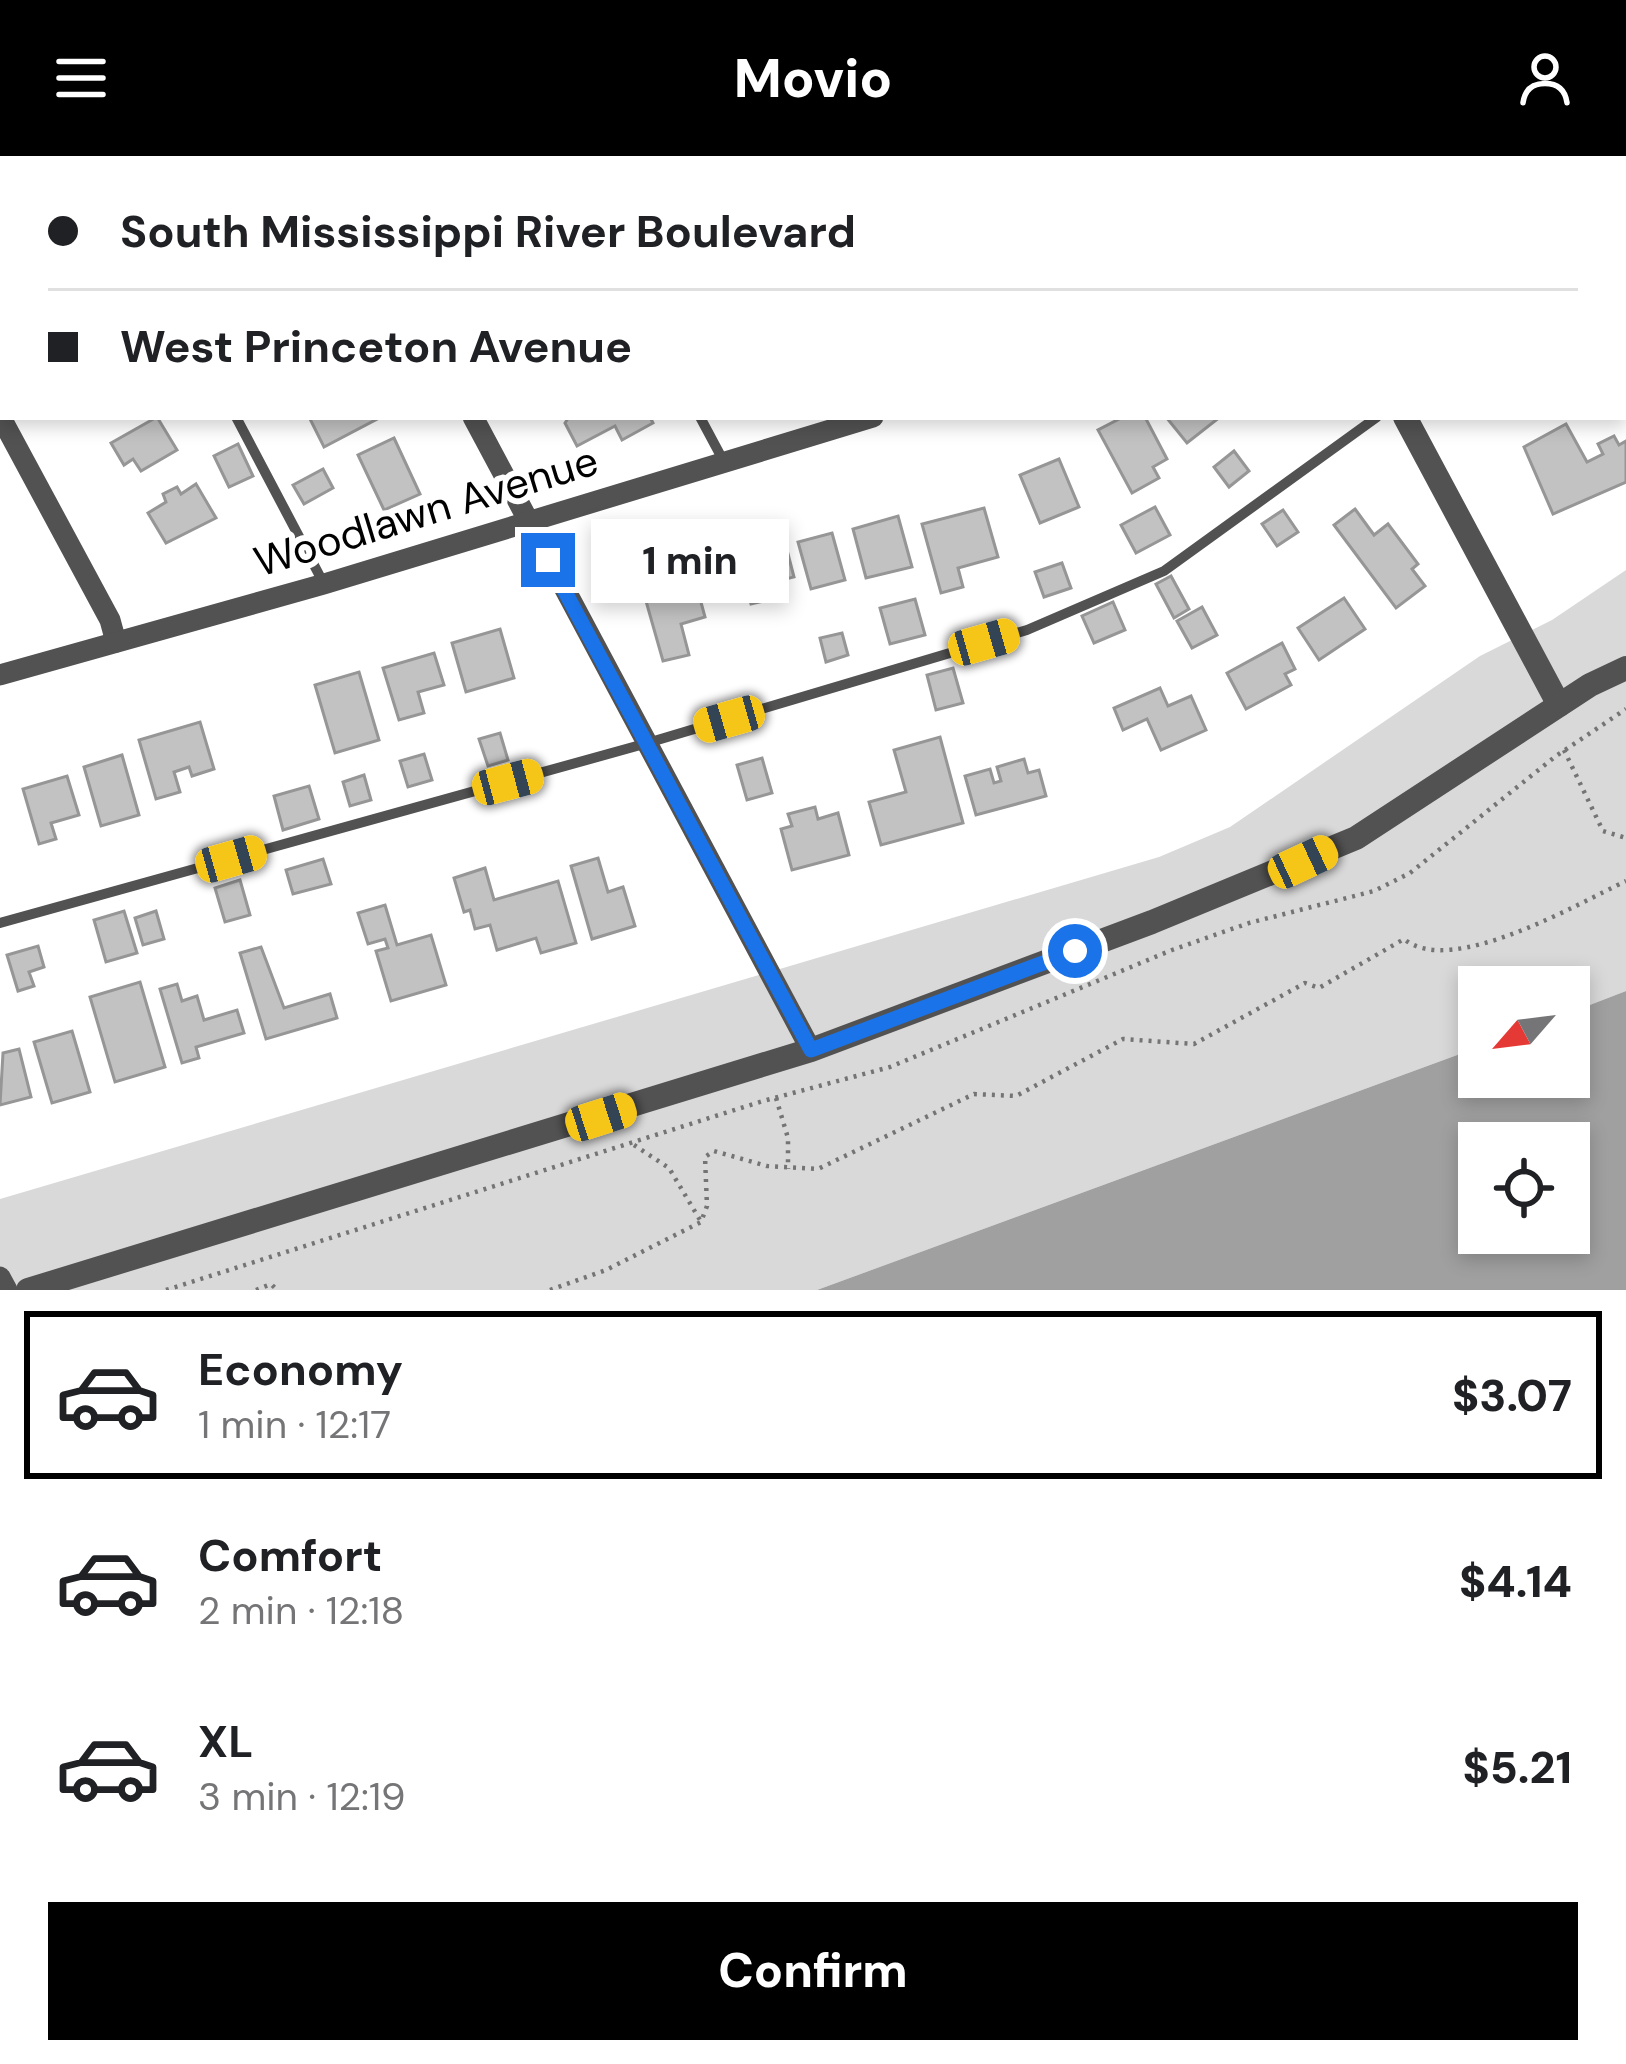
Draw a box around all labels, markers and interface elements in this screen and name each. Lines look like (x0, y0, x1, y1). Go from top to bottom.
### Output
text: Movio (734, 43, 892, 114)
icon: menu (48, 45, 114, 111)
icon: person (1512, 45, 1578, 111)
text: South Mississippi River Boulevard (120, 202, 856, 261)
text: West Princeton Avenue (120, 317, 632, 376)
street label: Woodlawn Avenue (247, 433, 605, 589)
callout: 1 min (590, 518, 788, 602)
route end (521, 533, 575, 587)
text: 1 min (642, 535, 738, 586)
car (944, 615, 1024, 669)
car (689, 692, 769, 746)
car (469, 755, 547, 809)
car (1263, 830, 1343, 894)
car (191, 832, 271, 886)
route start (1048, 924, 1102, 978)
north arrow (1458, 966, 1590, 1098)
map controls (1458, 966, 1590, 1254)
car (561, 1089, 641, 1145)
button: locate (1458, 1122, 1590, 1254)
text: Economy (198, 1340, 403, 1399)
icon: car (54, 1341, 162, 1449)
text: $3.07 (1452, 1366, 1572, 1425)
text: 1 min · 12:17 (198, 1399, 391, 1450)
text: Comfort (198, 1526, 382, 1585)
icon: car (54, 1527, 162, 1635)
text: $4.14 (1459, 1552, 1572, 1611)
text: 2 min · 12:18 (198, 1585, 404, 1636)
text: XL (198, 1712, 253, 1771)
icon: car (54, 1713, 162, 1821)
text: $5.21 (1462, 1738, 1572, 1797)
text: 3 min · 12:19 (198, 1771, 406, 1822)
button: Confirm (48, 1902, 1578, 2040)

